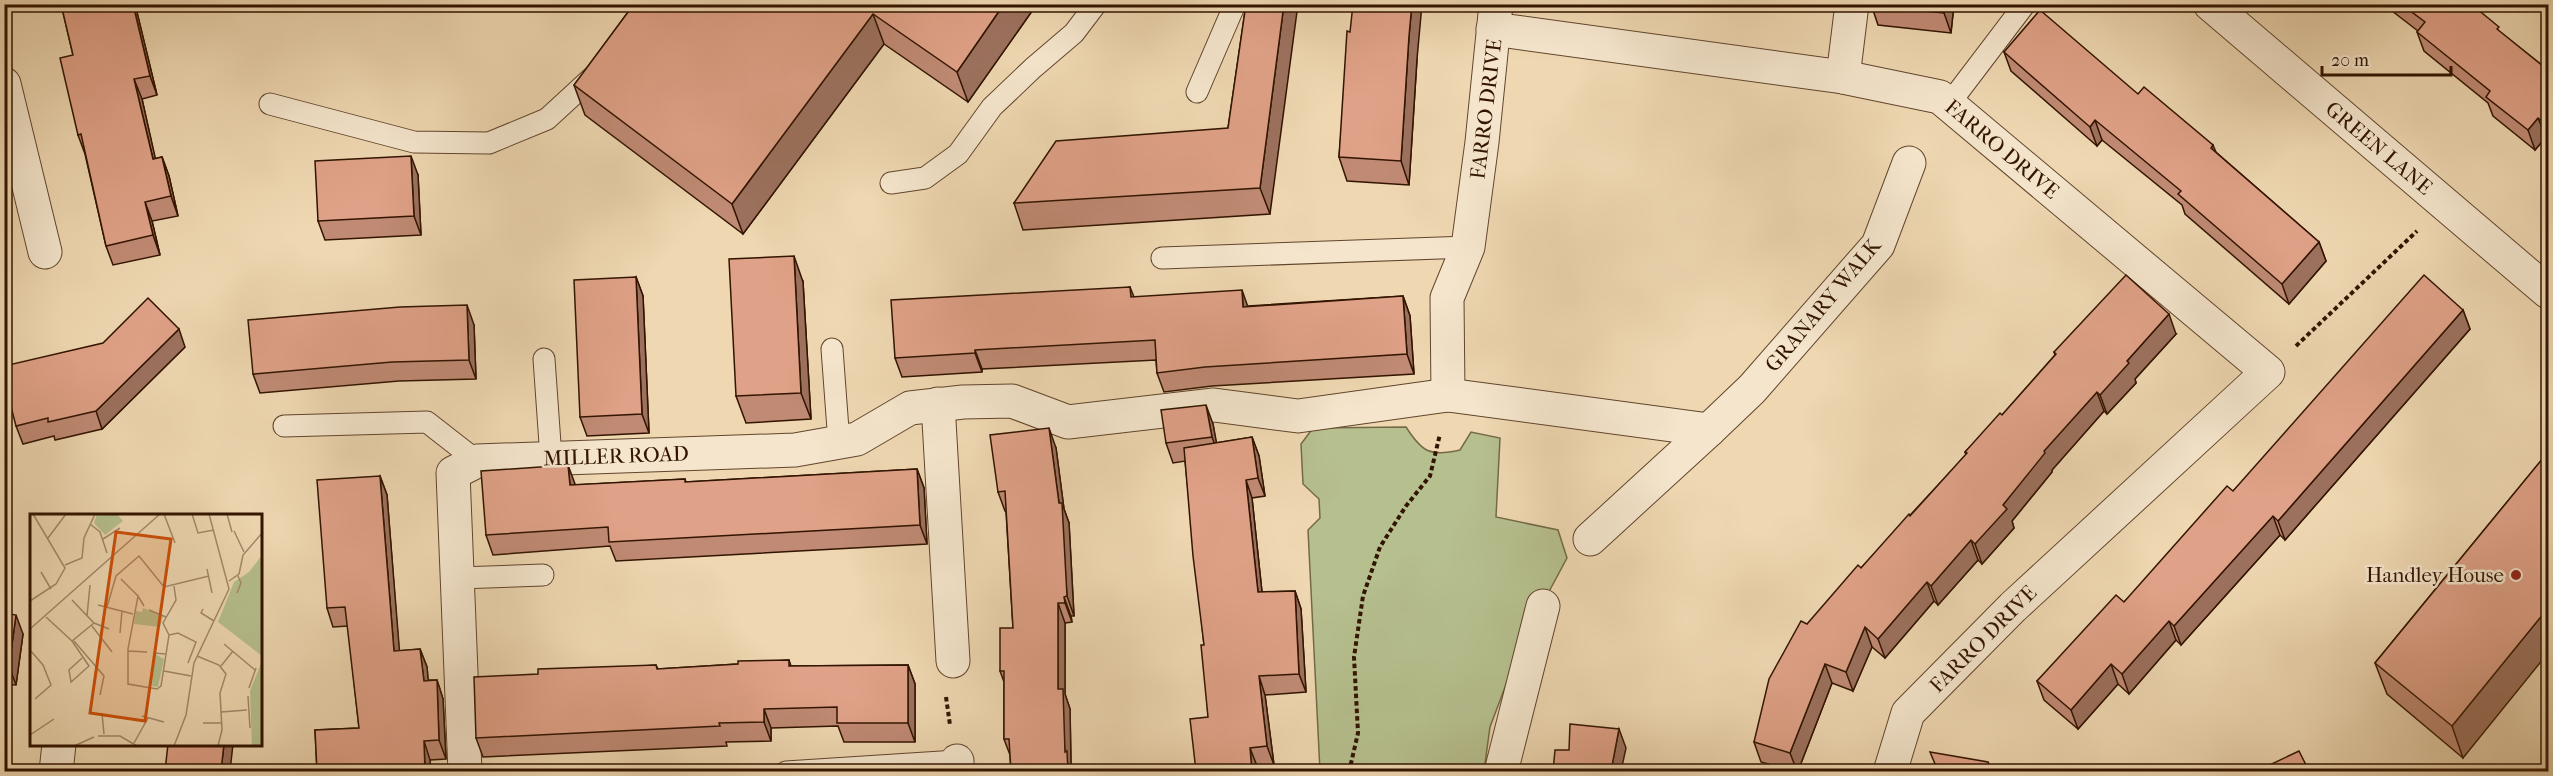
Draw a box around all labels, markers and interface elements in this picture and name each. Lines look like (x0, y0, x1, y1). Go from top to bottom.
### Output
street label: FARRO DRIVE (1465, 37, 1507, 181)
scale bar (2322, 39, 2451, 77)
text: 20 m (2331, 50, 2369, 71)
street label: FARRO DRIVE (1940, 94, 2064, 204)
street label: GREEN LANE (2321, 97, 2437, 200)
street label: GRANARY WALK (1760, 232, 1887, 377)
street label: MILLER ROAD (543, 441, 689, 471)
inset map (30, 514, 262, 746)
place label: Handley House (2366, 563, 2504, 587)
marker: Handley House (2509, 568, 2523, 582)
street label: FARRO DRIVE (1925, 580, 2042, 697)

